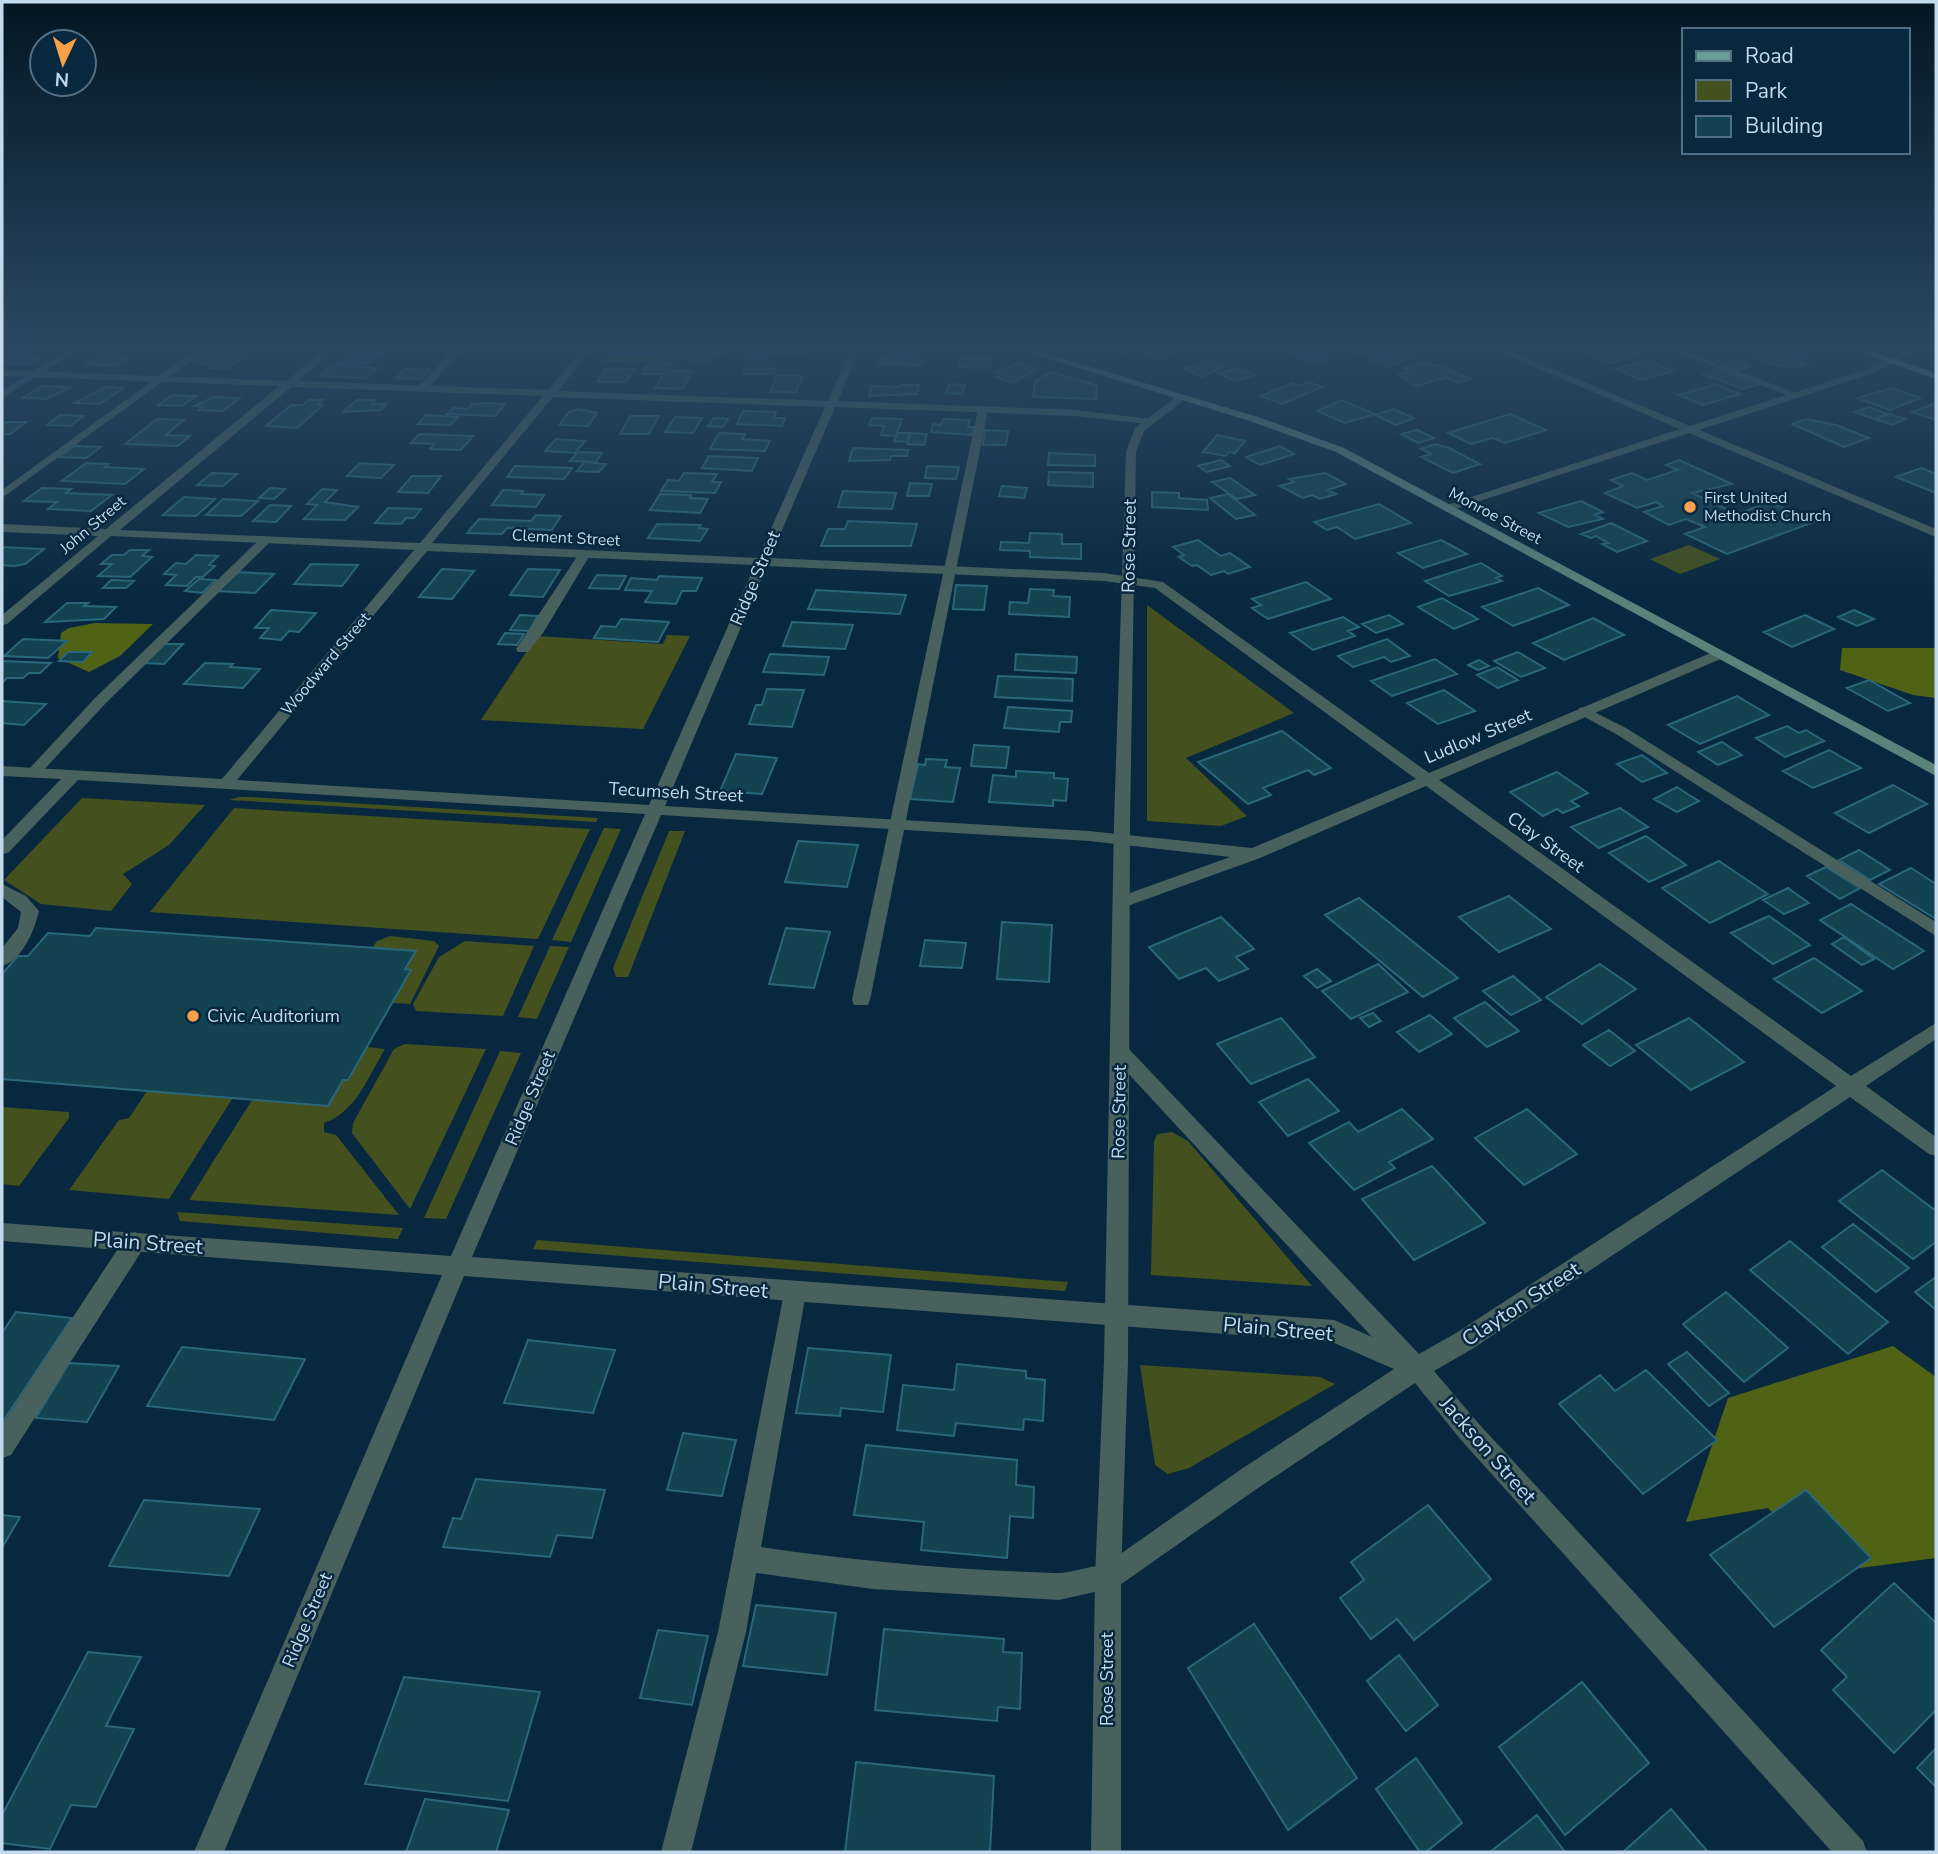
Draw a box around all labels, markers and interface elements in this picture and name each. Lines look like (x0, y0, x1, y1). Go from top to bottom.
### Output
north arrow (28, 28, 98, 98)
legend (1682, 28, 1910, 154)
text: Road (1745, 42, 1794, 70)
text: N (54, 65, 70, 92)
text: Park (1745, 77, 1787, 105)
text: Building (1745, 112, 1823, 140)
street label: Monroe Street (1445, 482, 1546, 550)
place label: First United Methodist Church (1704, 487, 1831, 527)
street label: John Street (55, 491, 131, 560)
street label: Rose Street (1116, 498, 1142, 593)
marker: First United Methodist Church (1682, 499, 1698, 515)
street label: Clement Street (511, 524, 621, 552)
street label: Ridge Street (724, 526, 786, 629)
street label: Woodward Street (276, 607, 376, 720)
street label: Ludlow Street (1421, 702, 1536, 769)
street label: Tecumseh Street (608, 776, 745, 808)
street label: Clay Street (1503, 806, 1590, 879)
place label: Civic Auditorium (207, 1004, 340, 1028)
marker: Civic Auditorium (185, 1008, 201, 1024)
street label: Ridge Street (499, 1046, 561, 1149)
street label: Rose Street (1106, 1064, 1132, 1159)
street label: Plain Street (92, 1225, 205, 1261)
street label: Clayton Street (1456, 1255, 1586, 1353)
street label: Plain Street (657, 1267, 770, 1305)
street label: Plain Street (1222, 1310, 1335, 1348)
street label: Jackson Street (1433, 1389, 1543, 1510)
street label: Ridge Street (276, 1568, 338, 1671)
street label: Rose Street (1095, 1631, 1119, 1726)

